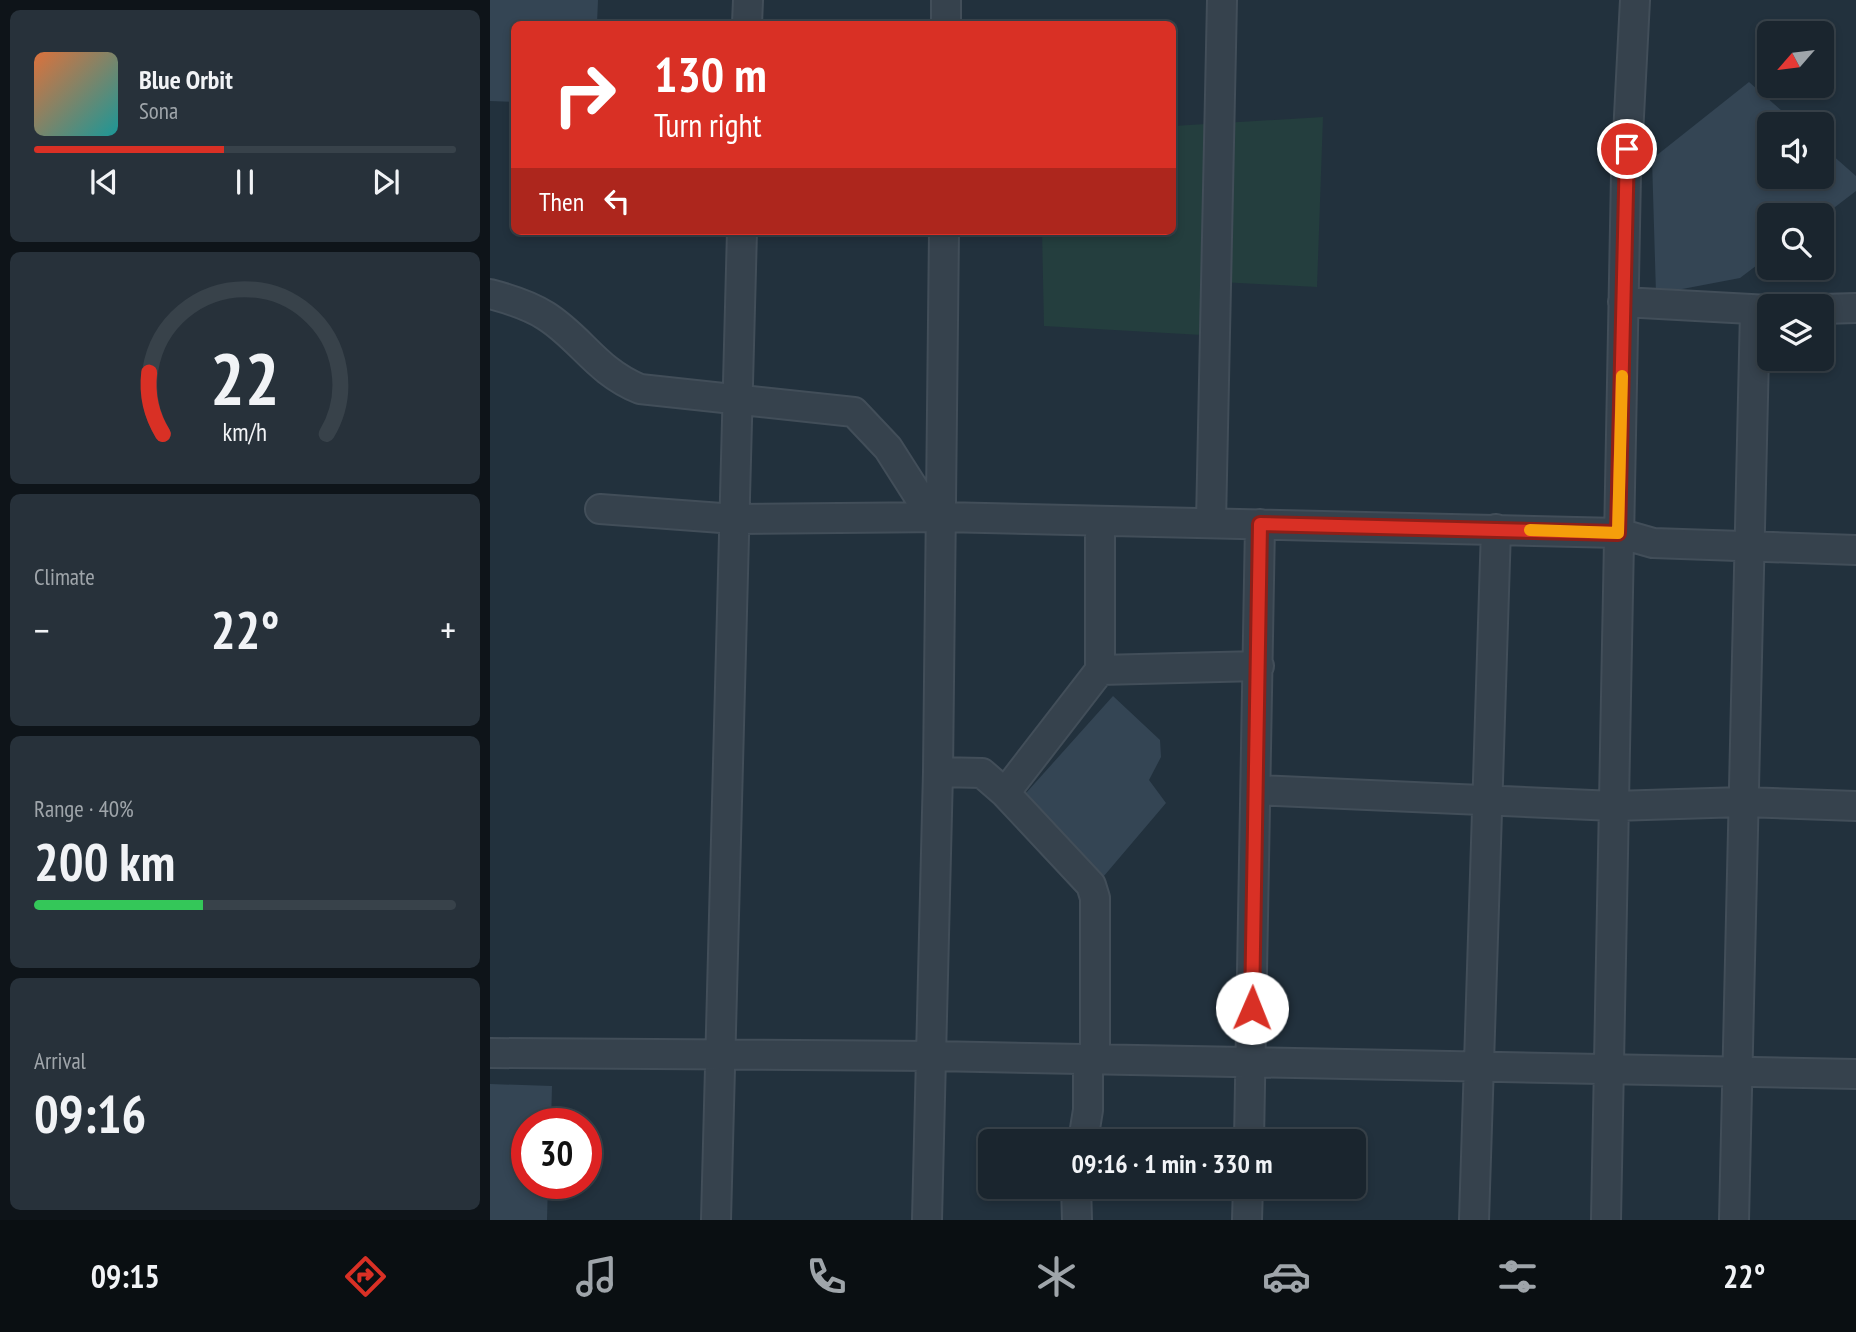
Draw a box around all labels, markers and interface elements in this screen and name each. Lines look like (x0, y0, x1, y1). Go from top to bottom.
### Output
north arrow (1757, 21, 1834, 98)
map controls (1757, 21, 1834, 371)
text: 130 m (654, 42, 767, 106)
icon: right (539, 49, 630, 140)
text: Blue Orbit (139, 63, 233, 96)
text: Sona (139, 96, 178, 125)
text: Turn right (654, 104, 762, 146)
button: sound (1757, 112, 1834, 189)
pin (1597, 119, 1657, 179)
icon: arrive (1608, 130, 1646, 168)
icon: previous (85, 163, 123, 201)
icon: pause (226, 163, 264, 201)
icon: next (367, 163, 405, 201)
icon: left (598, 182, 636, 220)
text: Then (539, 185, 584, 218)
button: search (1757, 203, 1834, 280)
button: layers (1757, 294, 1834, 371)
text: 22 (210, 330, 280, 424)
text: km/h (223, 416, 267, 448)
text: Climate (34, 562, 95, 591)
text: 22° (211, 596, 279, 663)
text: − (34, 605, 50, 654)
text: + (440, 605, 456, 654)
text: Range · 40% (34, 794, 134, 823)
text: 200 km (34, 828, 175, 895)
position arrow (1215, 971, 1289, 1045)
text: Arrival (34, 1046, 86, 1075)
text: 09:16 (34, 1080, 146, 1147)
speed limit sign: 30 (511, 1108, 602, 1199)
text: 09:16 · 1 min · 330 m (1072, 1147, 1272, 1180)
icon: directions (341, 1252, 390, 1301)
icon: music (572, 1252, 621, 1301)
icon: phone (802, 1252, 851, 1301)
icon: climate (1032, 1252, 1081, 1301)
icon: car (1262, 1252, 1311, 1301)
icon: filters (1493, 1252, 1542, 1301)
text: 09:15 (91, 1255, 160, 1297)
text: 22° (1723, 1255, 1765, 1297)

